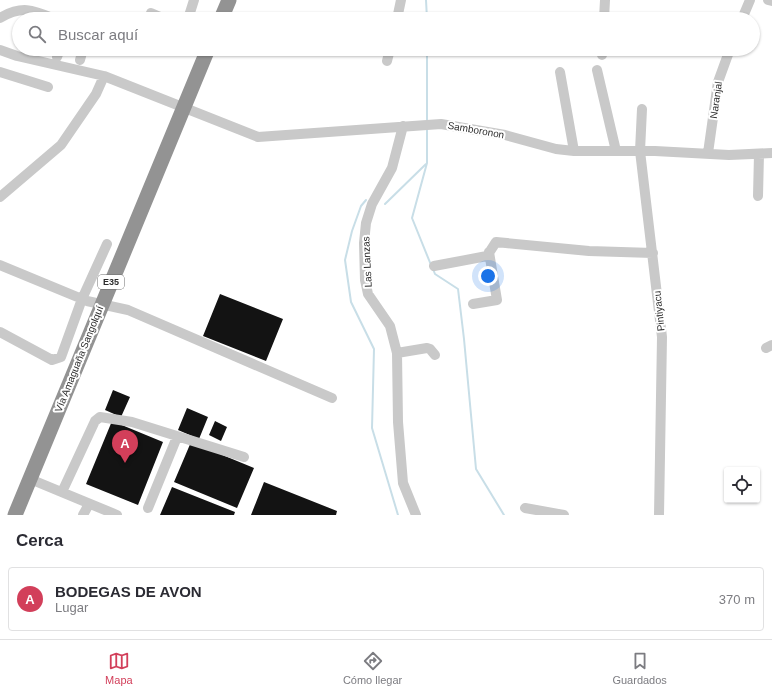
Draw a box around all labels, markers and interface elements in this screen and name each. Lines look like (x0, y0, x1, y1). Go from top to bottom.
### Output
search box (12, 12, 760, 56)
icon: search (26, 23, 48, 45)
text: Buscar aquí (58, 26, 138, 43)
street label: Naranjal (708, 81, 724, 119)
street label: Samboronon (447, 120, 505, 140)
street label: Las Lanzas (360, 236, 374, 288)
your location (478, 266, 498, 286)
road number: E35 (98, 275, 124, 289)
street label: Pintiyacu (651, 290, 667, 332)
street label: Vía Amaguaña Sangolquí (53, 304, 105, 414)
pin: A (112, 430, 138, 463)
map controls (724, 467, 760, 503)
button: locate (724, 467, 760, 503)
text: Cerca (16, 531, 63, 550)
text: BODEGAS DE AVON (55, 583, 202, 600)
text: A (25, 592, 35, 607)
text: 370 m (719, 592, 755, 607)
text: Lugar (55, 600, 88, 615)
tab: Mapa (105, 650, 133, 686)
tab: Cómo llegar (343, 650, 402, 686)
tab: Guardados (612, 650, 667, 686)

